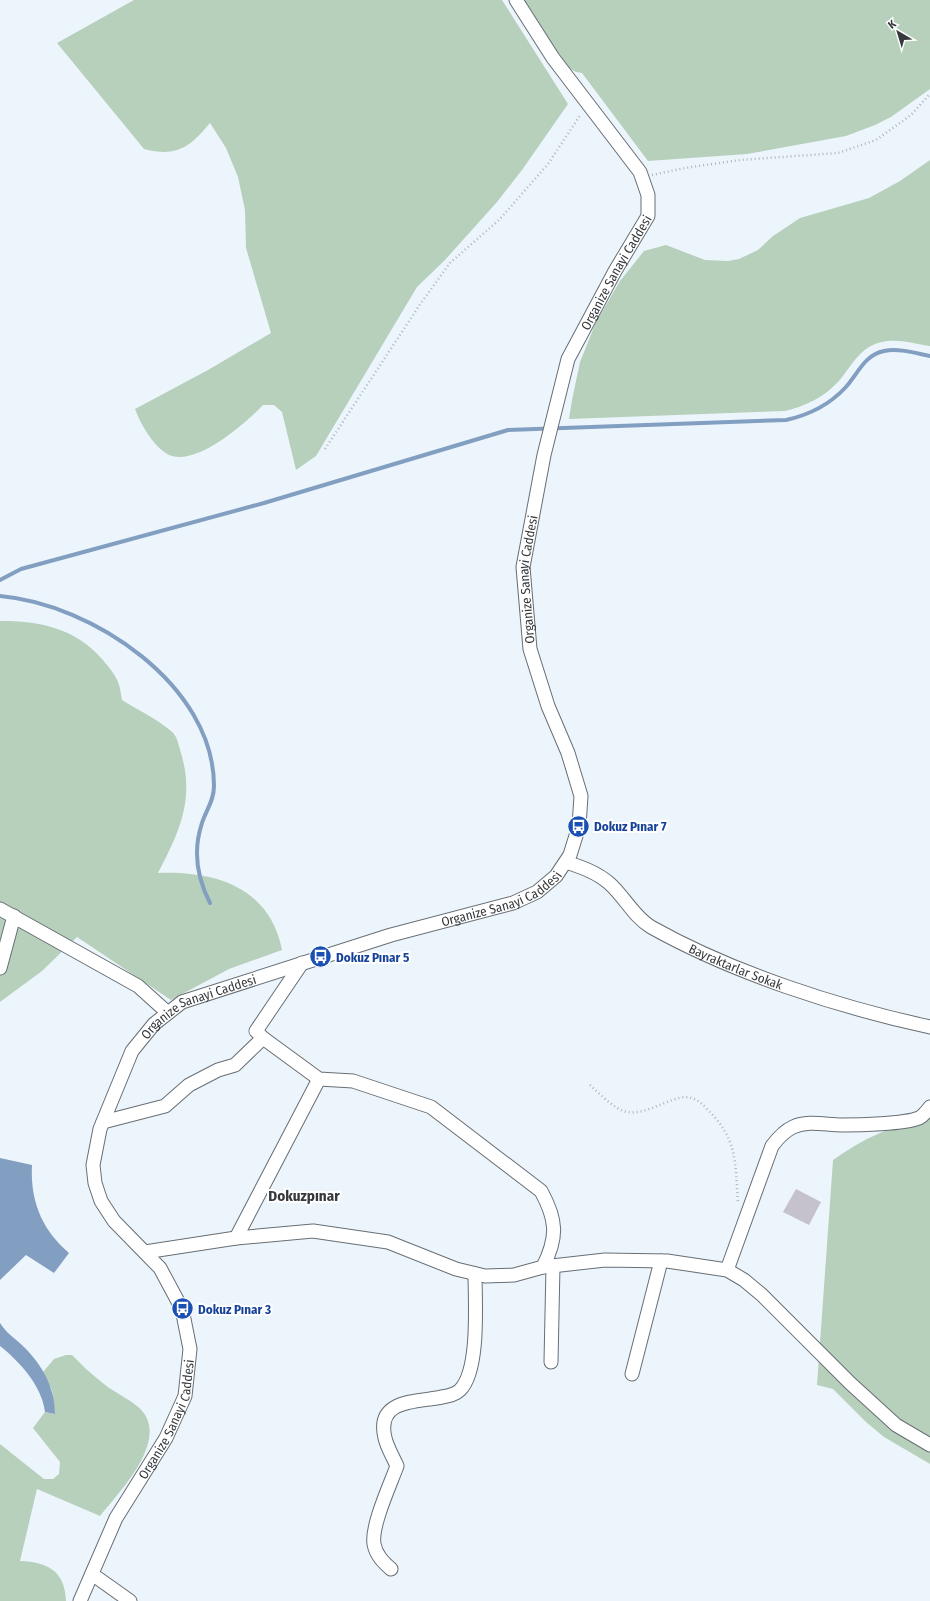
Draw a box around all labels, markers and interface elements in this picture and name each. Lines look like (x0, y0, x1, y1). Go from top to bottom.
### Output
north arrow (878, 12, 918, 52)
text: K (886, 17, 899, 32)
street label: Organize Sanayi Caddesi (578, 213, 655, 333)
street label: Organize Sanayi Caddesi (516, 514, 541, 644)
bus stop icon: Dokuz Pınar 7 (566, 813, 592, 839)
place label: Dokuz Pınar 7 (594, 819, 667, 834)
street label: Organize Sanayi Caddesi (440, 869, 565, 930)
street label: Bayraktarlar Sokak (686, 941, 785, 993)
bus stop icon: Dokuz Pınar 5 (308, 944, 334, 970)
place label: Dokuz Pınar 5 (336, 950, 409, 965)
street label: Organize Sanayi Caddesi (138, 972, 258, 1042)
district label: Dokuzpınar (268, 1187, 340, 1205)
bus stop icon: Dokuz Pınar 3 (169, 1296, 195, 1322)
place label: Dokuz Pınar 3 (198, 1302, 271, 1317)
street label: Organize Sanayi Caddesi (135, 1359, 197, 1482)

